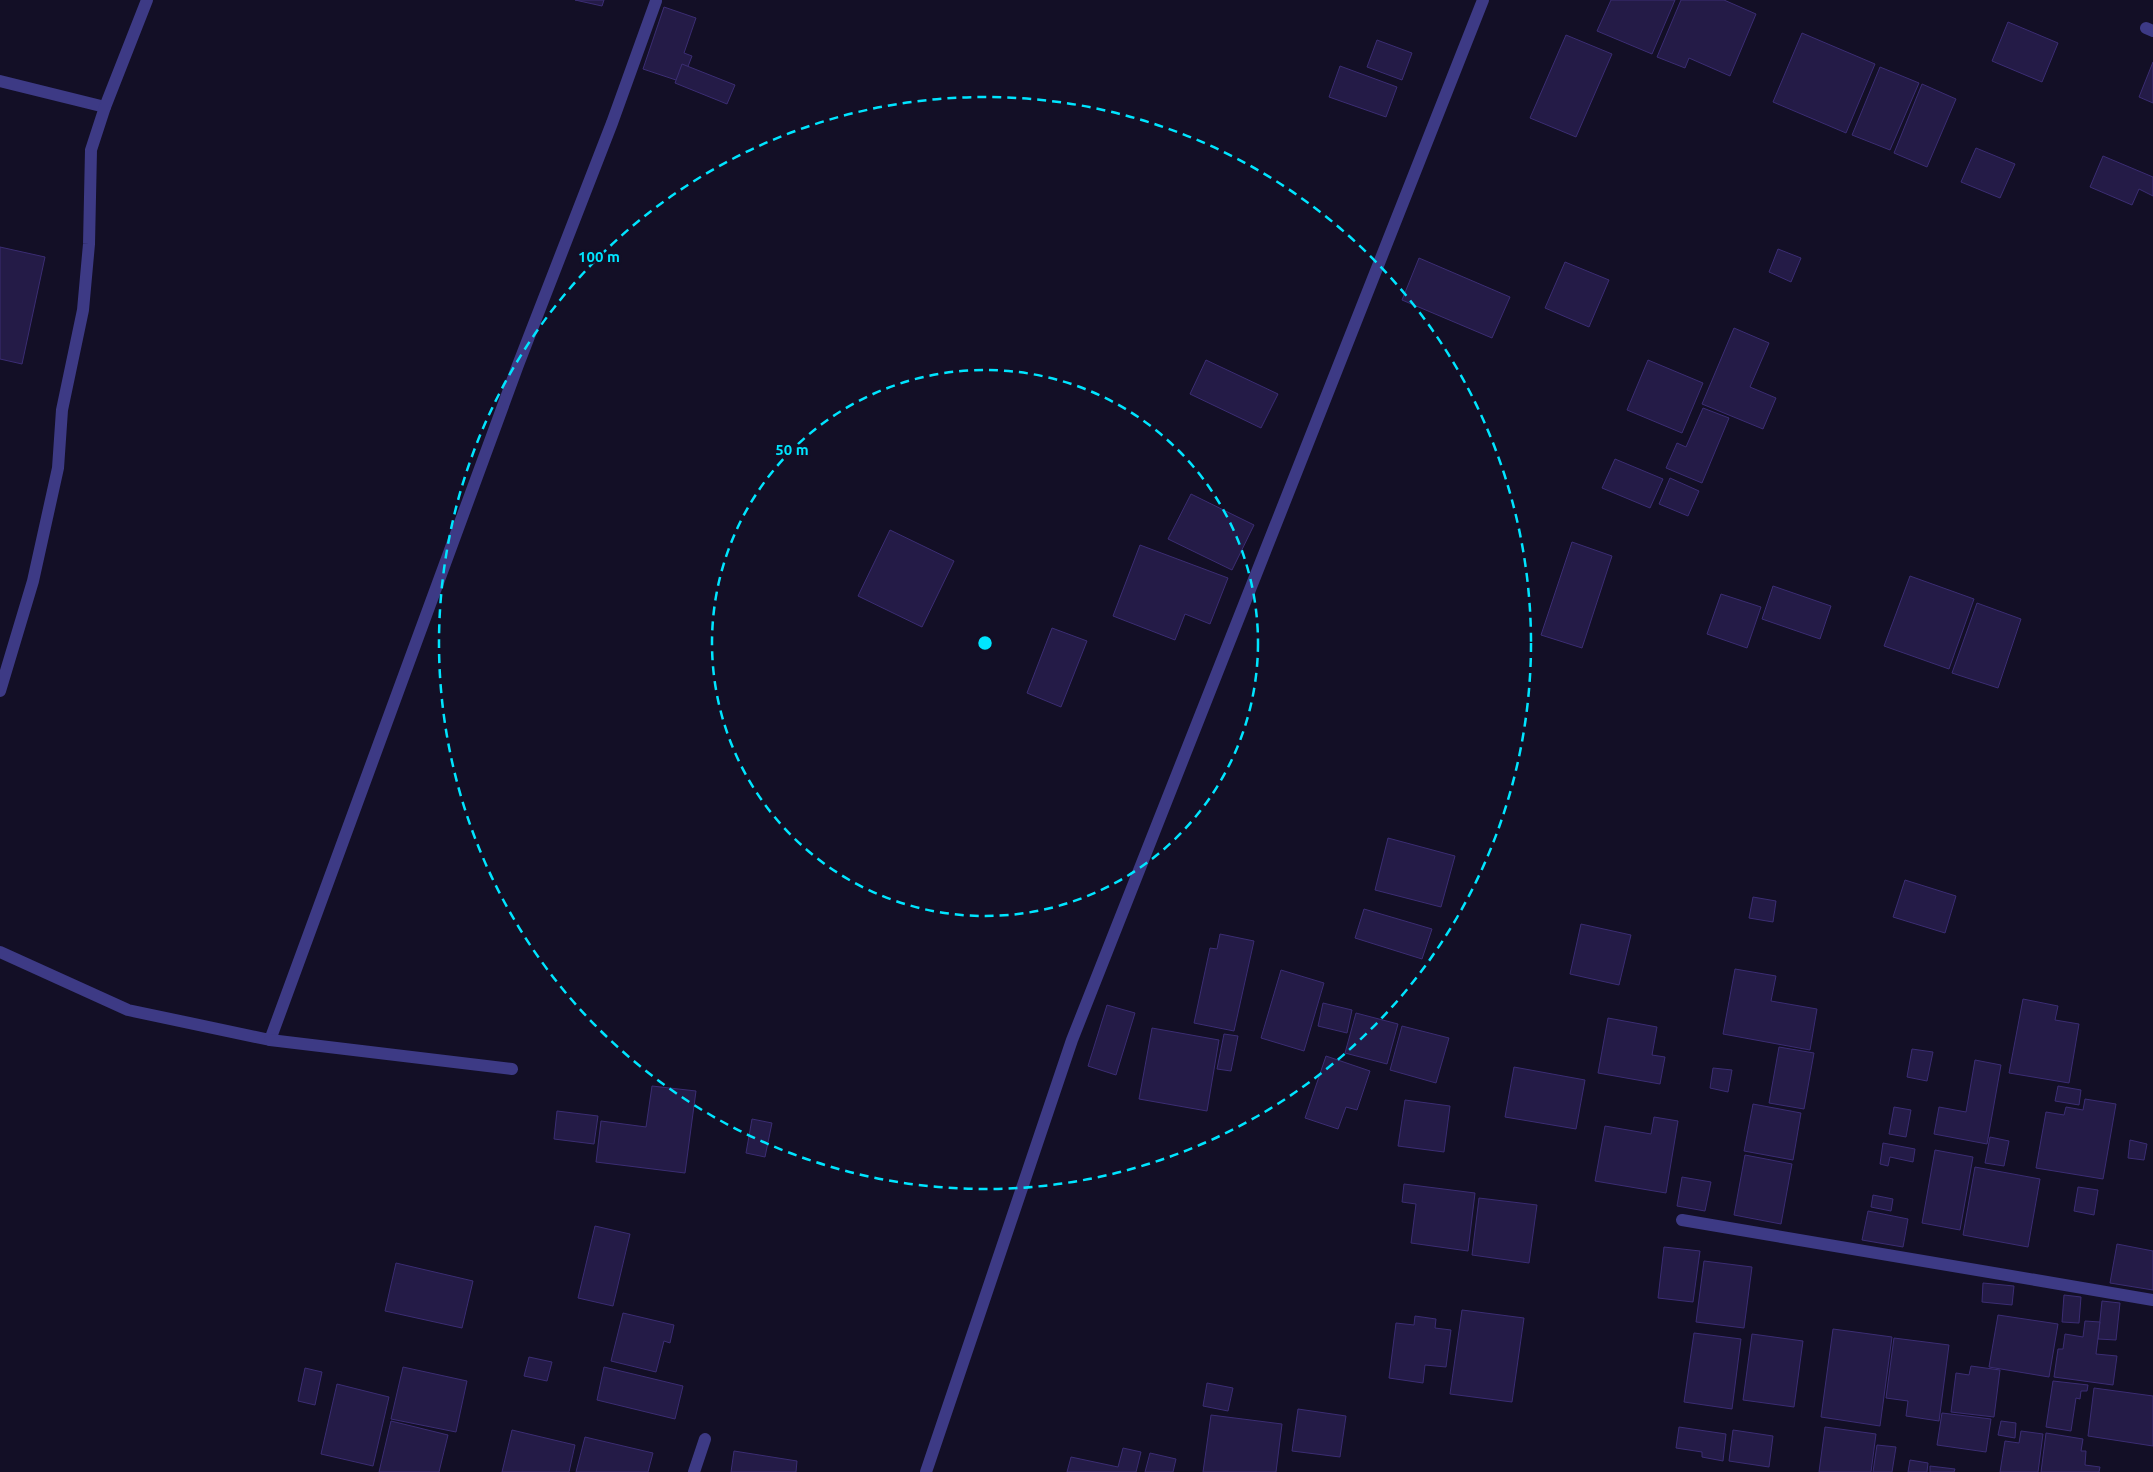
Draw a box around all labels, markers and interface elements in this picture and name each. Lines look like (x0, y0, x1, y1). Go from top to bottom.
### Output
text: 100 m (578, 248, 620, 265)
text: 50 m (775, 441, 809, 458)
centre of rings (976, 634, 994, 652)

